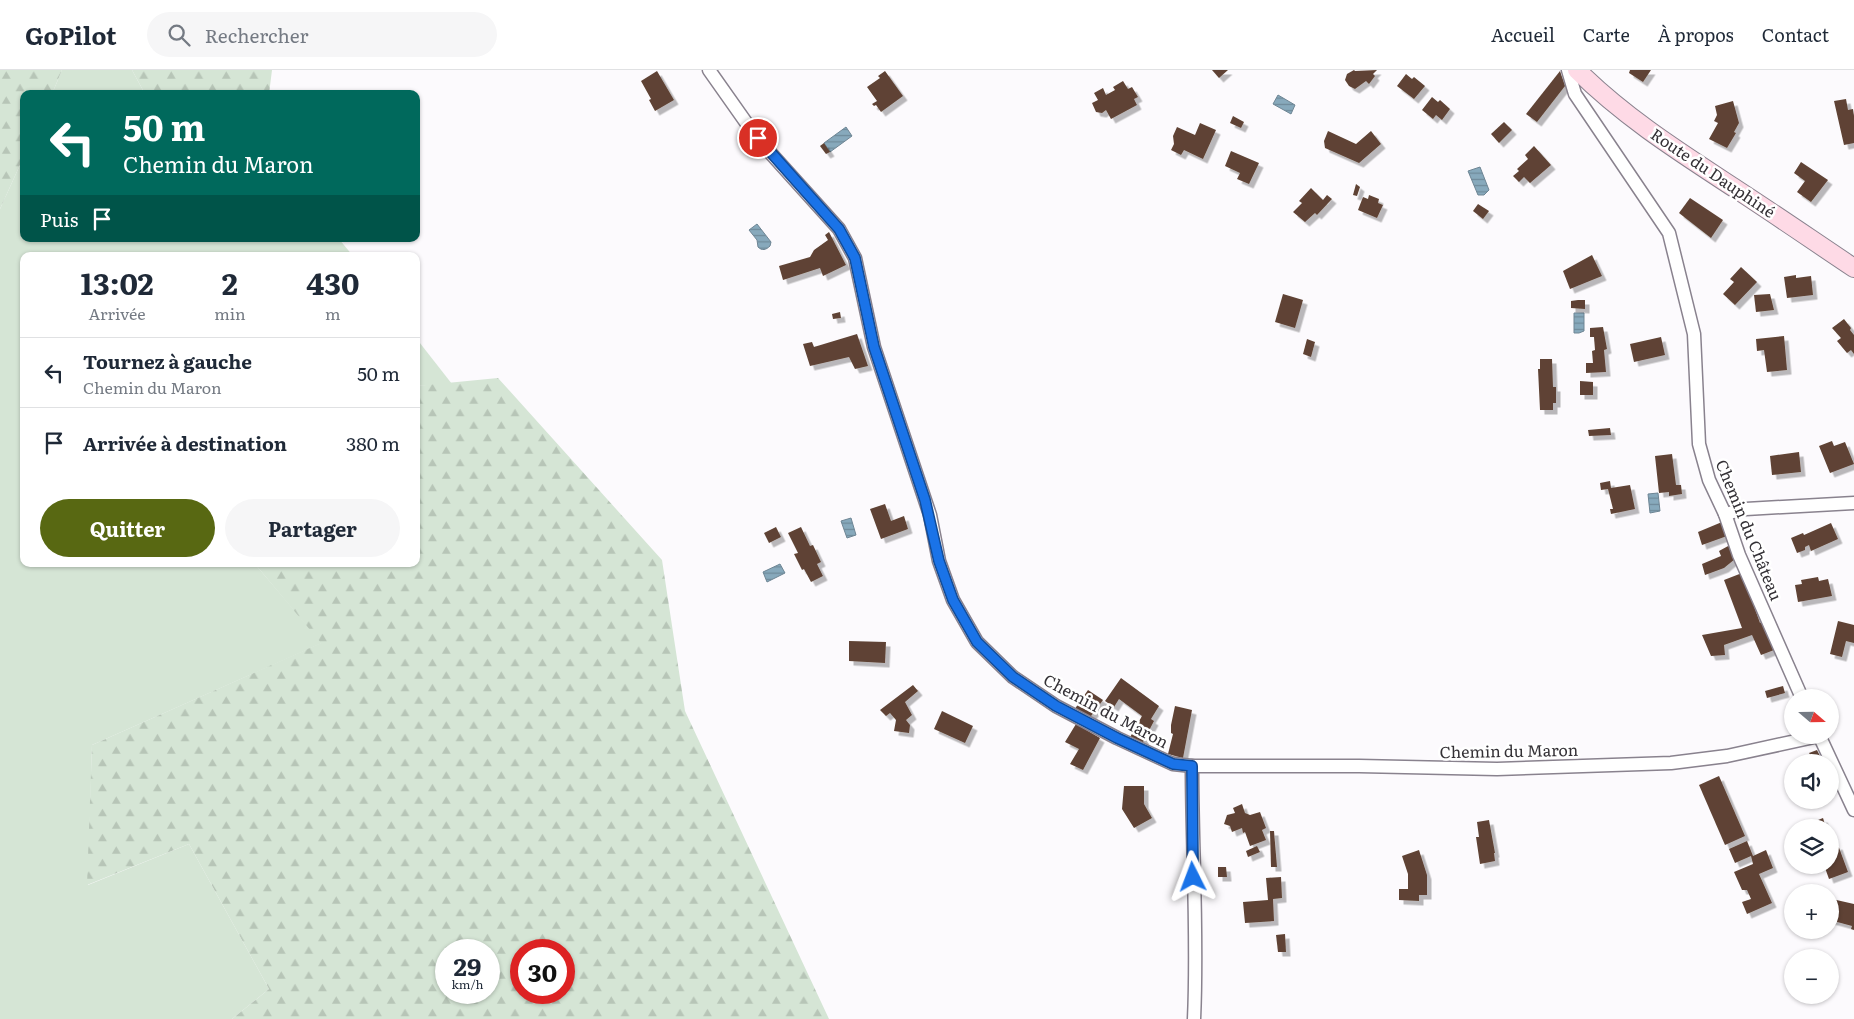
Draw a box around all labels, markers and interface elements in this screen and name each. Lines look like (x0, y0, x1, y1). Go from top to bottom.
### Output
search box (147, 12, 497, 57)
text: GoPilot (25, 17, 117, 52)
icon: search (165, 21, 193, 49)
text: Rechercher (205, 21, 308, 49)
text: Accueil (1491, 21, 1555, 48)
text: Carte (1583, 21, 1630, 48)
text: À propos (1658, 21, 1734, 48)
text: Contact (1762, 21, 1829, 48)
text: 50 m (123, 100, 206, 152)
icon: left (40, 110, 105, 175)
pin (737, 117, 779, 159)
street label: Route du Dauphiné (1646, 121, 1781, 223)
icon: arrive (744, 124, 772, 152)
text: Chemin du Maron (123, 147, 314, 180)
text: Puis (40, 205, 78, 233)
icon: arrive (88, 205, 116, 233)
text: 13:02 (81, 260, 154, 304)
text: 2 (222, 260, 238, 304)
text: 430 (306, 260, 359, 304)
text: Arrivée (89, 301, 146, 325)
text: min (214, 301, 246, 325)
text: m (325, 301, 341, 325)
text: Tournez à gauche (83, 347, 252, 375)
icon: left (40, 359, 68, 387)
text: 50 m (357, 359, 400, 387)
text: Chemin du Maron (83, 375, 222, 399)
icon: arrive (40, 429, 68, 457)
text: Arrivée à destination (83, 429, 287, 457)
text: 380 m (346, 429, 400, 457)
street label: Chemin du Château (1711, 456, 1789, 604)
button: Quitter (40, 499, 215, 557)
button: Partager (225, 499, 400, 557)
street label: Chemin du Maron (1040, 667, 1174, 753)
north arrow (1784, 689, 1839, 744)
map controls (1784, 689, 1839, 1004)
street label: Chemin du Maron (1439, 737, 1579, 763)
button: sound (1784, 754, 1839, 809)
button: layers (1784, 819, 1839, 874)
position arrow (1166, 850, 1218, 902)
button: + (1784, 884, 1839, 939)
speed limit sign: 30 (510, 939, 575, 1004)
text: 29 (454, 947, 481, 984)
button: − (1784, 949, 1839, 1004)
text: km/h (452, 975, 483, 993)

